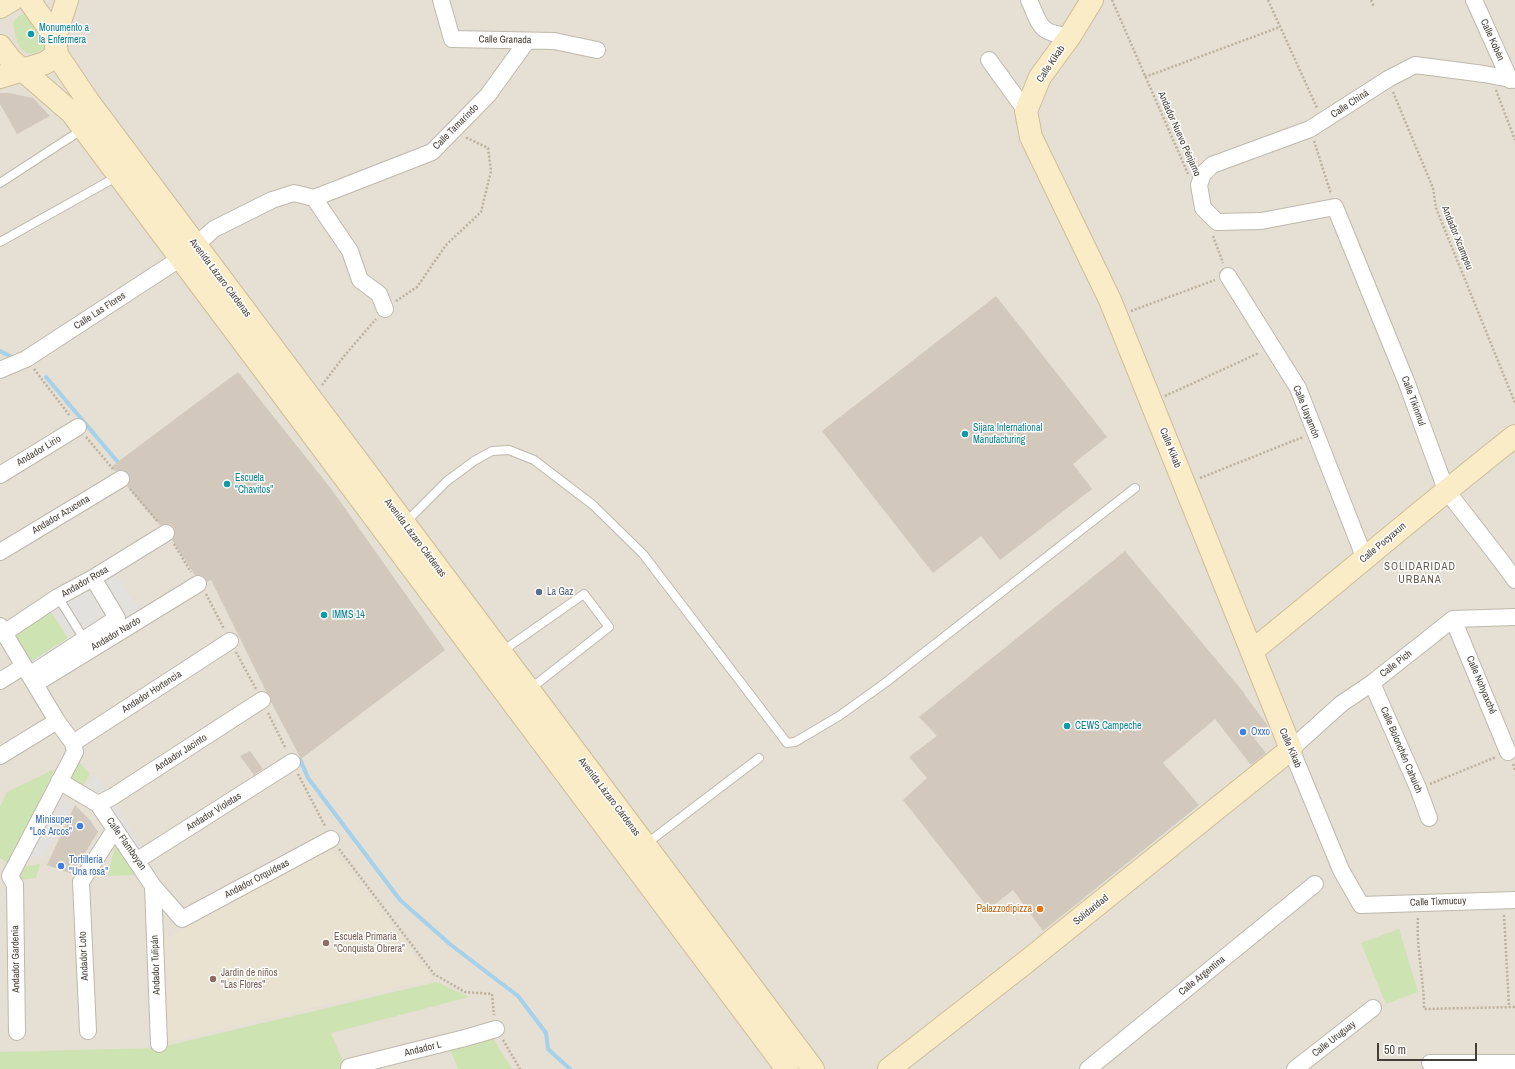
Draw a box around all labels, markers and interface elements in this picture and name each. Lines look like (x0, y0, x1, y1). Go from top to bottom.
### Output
street label: Calle Kobén (1477, 17, 1507, 63)
place label: Monumento a la Enfermera (39, 22, 89, 46)
marker: Monumento a la Enfermera (26, 29, 36, 39)
street label: Calle Granada (478, 34, 532, 46)
street label: Calle Kikab (1034, 43, 1068, 85)
street label: Calle Chiná (1329, 87, 1371, 121)
street label: Andador Nuevo Pénjamo (1155, 90, 1203, 178)
street label: Calle Tamarindo (431, 102, 481, 152)
street label: Andador Xcampeu (1439, 204, 1475, 272)
street label: Avenida Lázaro Cárdenas (187, 236, 253, 320)
street label: Calle Las Flores (72, 290, 128, 332)
street label: Calle Tikinmul (1398, 374, 1428, 428)
street label: Calle Uayamón (1290, 384, 1322, 440)
place label: Sijara International Manufacturing (973, 422, 1042, 446)
street label: Calle Kikab (1157, 426, 1183, 470)
marker: Sijara International Manufacturing (960, 429, 970, 439)
street label: Andador Lirio (15, 433, 63, 469)
place label: Escuela "Chavitos" (235, 472, 273, 496)
marker: Escuela "Chavitos" (222, 479, 232, 489)
street label: Andador Azucena (30, 493, 92, 537)
street label: Avenida Lázaro Cárdenas (382, 496, 448, 580)
street label: Calle Pocyaxun (1357, 520, 1409, 566)
district label: SOLIDARIDAD URBANA (1384, 560, 1456, 586)
street label: Andador Rosa (59, 564, 111, 600)
place label: La Gaz (547, 586, 573, 598)
marker: La Gaz (534, 587, 544, 597)
place label: IMMS 14 (332, 609, 365, 621)
marker: IMMS 14 (319, 610, 329, 620)
street label: Andador Nardo (89, 615, 143, 653)
street label: Calle Pich (1378, 648, 1414, 680)
street label: Calle Nohyaxché (1463, 654, 1499, 716)
street label: Andador Hortencia (120, 668, 184, 716)
street label: Calle Bolonchén Cahuich (1377, 705, 1425, 795)
place label: CEWS Campeche (1075, 720, 1142, 732)
marker: CEWS Campeche (1062, 721, 1072, 731)
place label: Oxxo (1251, 726, 1270, 738)
street label: Calle Kikab (1276, 726, 1304, 770)
marker: Oxxo (1238, 727, 1248, 737)
street label: Andador Jacinto (153, 732, 209, 774)
street label: Avenida Lázaro Cárdenas (576, 755, 642, 839)
street label: Andador Violetas (184, 790, 244, 834)
place label: Minisuper "Los Arcos" (30, 814, 72, 838)
street label: Calle Flamboyan (103, 815, 149, 873)
marker: Minisuper "Los Arcos" (75, 821, 85, 831)
place label: Tortillería "Una rosa" (69, 854, 108, 878)
street label: Andador Orquídeas (223, 857, 291, 901)
marker: Tortillería "Una rosa" (56, 861, 66, 871)
street label: Solidaridad (1071, 892, 1111, 928)
street label: Calle Tixmucuy (1410, 895, 1466, 909)
place label: Palazzodipizza (976, 903, 1032, 915)
marker: Palazzodipizza (1035, 904, 1045, 914)
street label: Andador Gardenia (9, 925, 23, 993)
street label: Andador Loto (77, 931, 91, 981)
place label: Escuela Primaria "Conquista Obrera" (334, 931, 405, 954)
street label: Andador Tulipán (149, 935, 163, 995)
marker: Escuela Primaria "Conquista Obrera" (321, 938, 331, 948)
street label: Calle Argentina (1176, 954, 1228, 998)
place label: Jardin de niños "Las Flores" (221, 967, 278, 990)
marker: Jardin de niños "Las Flores" (208, 974, 218, 984)
street label: Calle Uruguay (1310, 1018, 1358, 1060)
scale bar (1379, 1035, 1479, 1061)
street label: Andador L (403, 1039, 443, 1059)
text: 50 m (1384, 1042, 1406, 1058)

